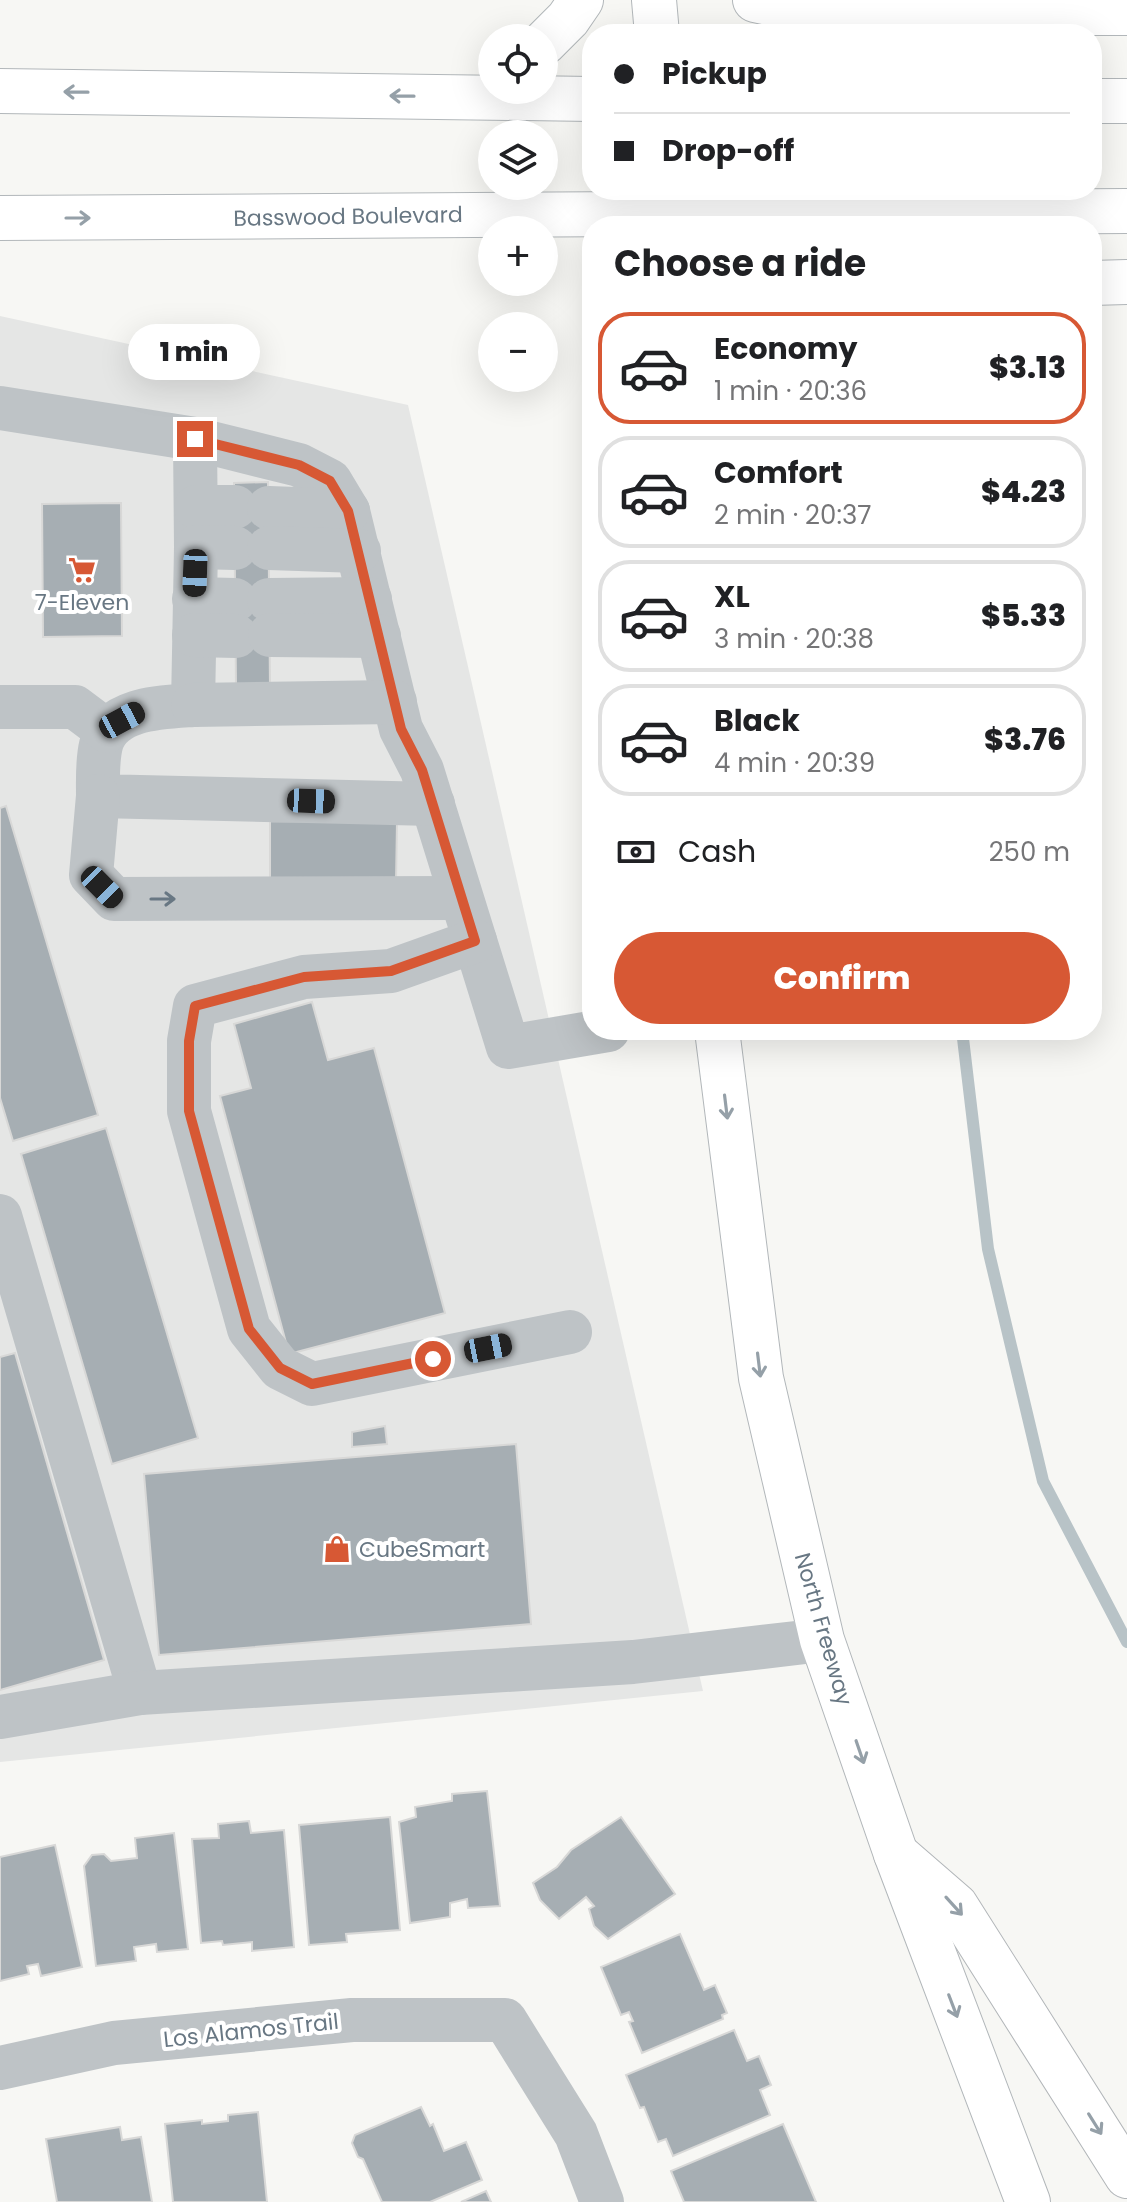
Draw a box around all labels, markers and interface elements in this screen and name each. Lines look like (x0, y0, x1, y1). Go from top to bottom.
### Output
map controls (478, 24, 558, 392)
button: locate (478, 24, 558, 104)
text: Pickup (662, 52, 767, 95)
one-way arrow (63, 84, 90, 100)
one-way arrow (389, 88, 416, 104)
button: layers (478, 120, 558, 200)
text: Drop-off (662, 129, 794, 172)
street label: Basswood Boulevard (233, 199, 463, 234)
one-way arrow (64, 210, 91, 226)
button: + (478, 216, 558, 296)
text: Choose a ride (614, 238, 866, 289)
button: − (478, 312, 558, 392)
callout: 1 min (129, 323, 261, 379)
text: Economy (714, 327, 858, 370)
icon: car (618, 332, 690, 404)
text: 1 min (160, 334, 228, 370)
text: $3.13 (989, 346, 1066, 389)
text: 1 min · 20:36 (714, 373, 867, 409)
route end (177, 421, 213, 457)
text: Comfort (714, 451, 843, 494)
icon: car (618, 456, 690, 528)
text: $4.23 (981, 470, 1066, 513)
text: 2 min · 20:37 (714, 497, 871, 533)
car (182, 549, 208, 597)
supermarket icon: 7-Eleven (67, 555, 97, 585)
text: XL (714, 575, 750, 618)
icon: car (618, 580, 690, 652)
place label: 7-Eleven (35, 587, 129, 618)
text: $5.33 (981, 594, 1066, 637)
text: 3 min · 20:38 (714, 621, 874, 657)
car (95, 698, 149, 742)
text: Black (714, 699, 800, 742)
icon: car (618, 704, 690, 776)
text: $3.76 (984, 718, 1066, 761)
text: 4 min · 20:39 (714, 745, 875, 781)
car (287, 788, 335, 814)
icon: cash (614, 830, 658, 874)
text: Cash (678, 830, 756, 873)
text: 250 m (989, 834, 1070, 870)
car (77, 862, 127, 912)
one-way arrow (149, 891, 176, 907)
button: Confirm (614, 932, 1070, 1024)
one-way arrow (719, 1093, 734, 1120)
car (462, 1332, 514, 1364)
route start (415, 1341, 451, 1377)
one-way arrow (752, 1352, 767, 1377)
shop icon: CubeSmart (322, 1534, 352, 1564)
place label: CubeSmart (359, 1534, 485, 1565)
street label: North Freeway (787, 1549, 860, 1710)
one-way arrow (854, 1739, 869, 1764)
one-way arrow (944, 1896, 962, 1916)
one-way arrow (947, 1993, 961, 2018)
street label: Los Alamos Trail (162, 2006, 340, 2055)
one-way arrow (1087, 2112, 1103, 2135)

